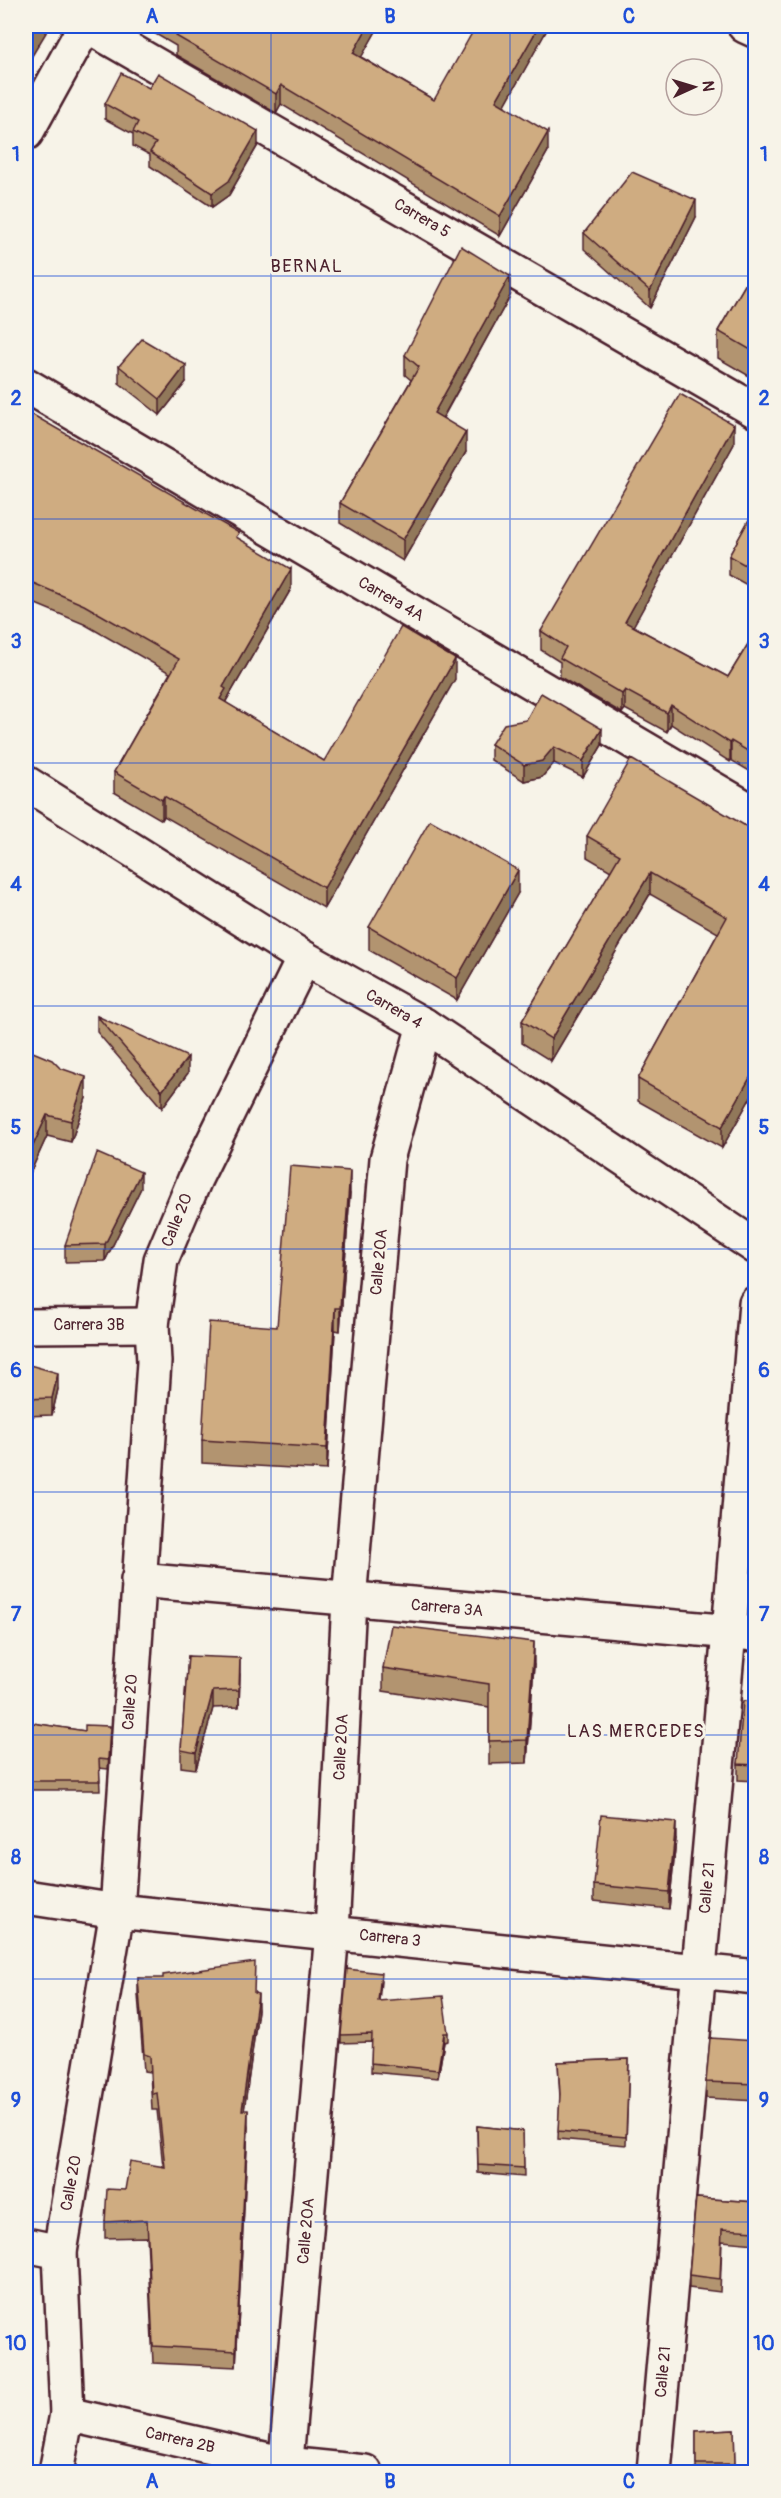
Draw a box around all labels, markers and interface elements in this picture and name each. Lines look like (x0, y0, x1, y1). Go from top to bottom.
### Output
text: A (146, 4, 159, 29)
text: B (384, 4, 396, 29)
text: C (623, 4, 635, 29)
north arrow (664, 57, 724, 117)
text: N (698, 80, 718, 92)
text: 1 (12, 142, 20, 167)
text: 1 (760, 142, 768, 167)
street label: Carrera 5 (390, 194, 454, 242)
district label: BERNAL (271, 255, 343, 278)
text: 2 (10, 386, 22, 411)
text: 2 (758, 386, 770, 411)
street label: Carrera 4A (355, 572, 427, 626)
text: 3 (10, 629, 22, 654)
text: 3 (758, 629, 770, 654)
text: 4 (10, 872, 22, 897)
text: 4 (758, 872, 770, 897)
street label: Carrera 4 (362, 985, 426, 1033)
text: 5 (11, 1115, 22, 1140)
text: 5 (759, 1115, 770, 1140)
street label: Calle 20 (157, 1190, 197, 1250)
street label: Calle 20A (366, 1228, 392, 1296)
street label: Carrera 3B (54, 1315, 124, 1335)
text: 6 (10, 1358, 22, 1383)
text: 6 (758, 1358, 770, 1383)
street label: Carrera 3A (410, 1595, 484, 1621)
text: 7 (11, 1602, 22, 1627)
text: 7 (759, 1602, 770, 1627)
street label: Calle 20 (118, 1673, 142, 1731)
street label: Calle 20A (329, 1713, 353, 1781)
district label: LAS MERCEDES (567, 1720, 705, 1743)
text: 8 (11, 1845, 21, 1870)
text: 8 (759, 1845, 769, 1870)
street label: Calle 21 (695, 1861, 719, 1915)
street label: Carrera 3 (358, 1925, 422, 1951)
text: 9 (11, 2088, 21, 2113)
text: 9 (759, 2088, 769, 2113)
street label: Calle 20 (56, 2154, 86, 2212)
street label: Calle 20A (293, 2197, 319, 2265)
text: 10 (5, 2331, 27, 2356)
text: 10 (753, 2331, 775, 2356)
street label: Calle 21 (651, 2345, 675, 2399)
street label: Carrera 2B (143, 2422, 217, 2458)
text: A (146, 2469, 159, 2494)
text: B (384, 2469, 396, 2494)
text: C (623, 2469, 635, 2494)

